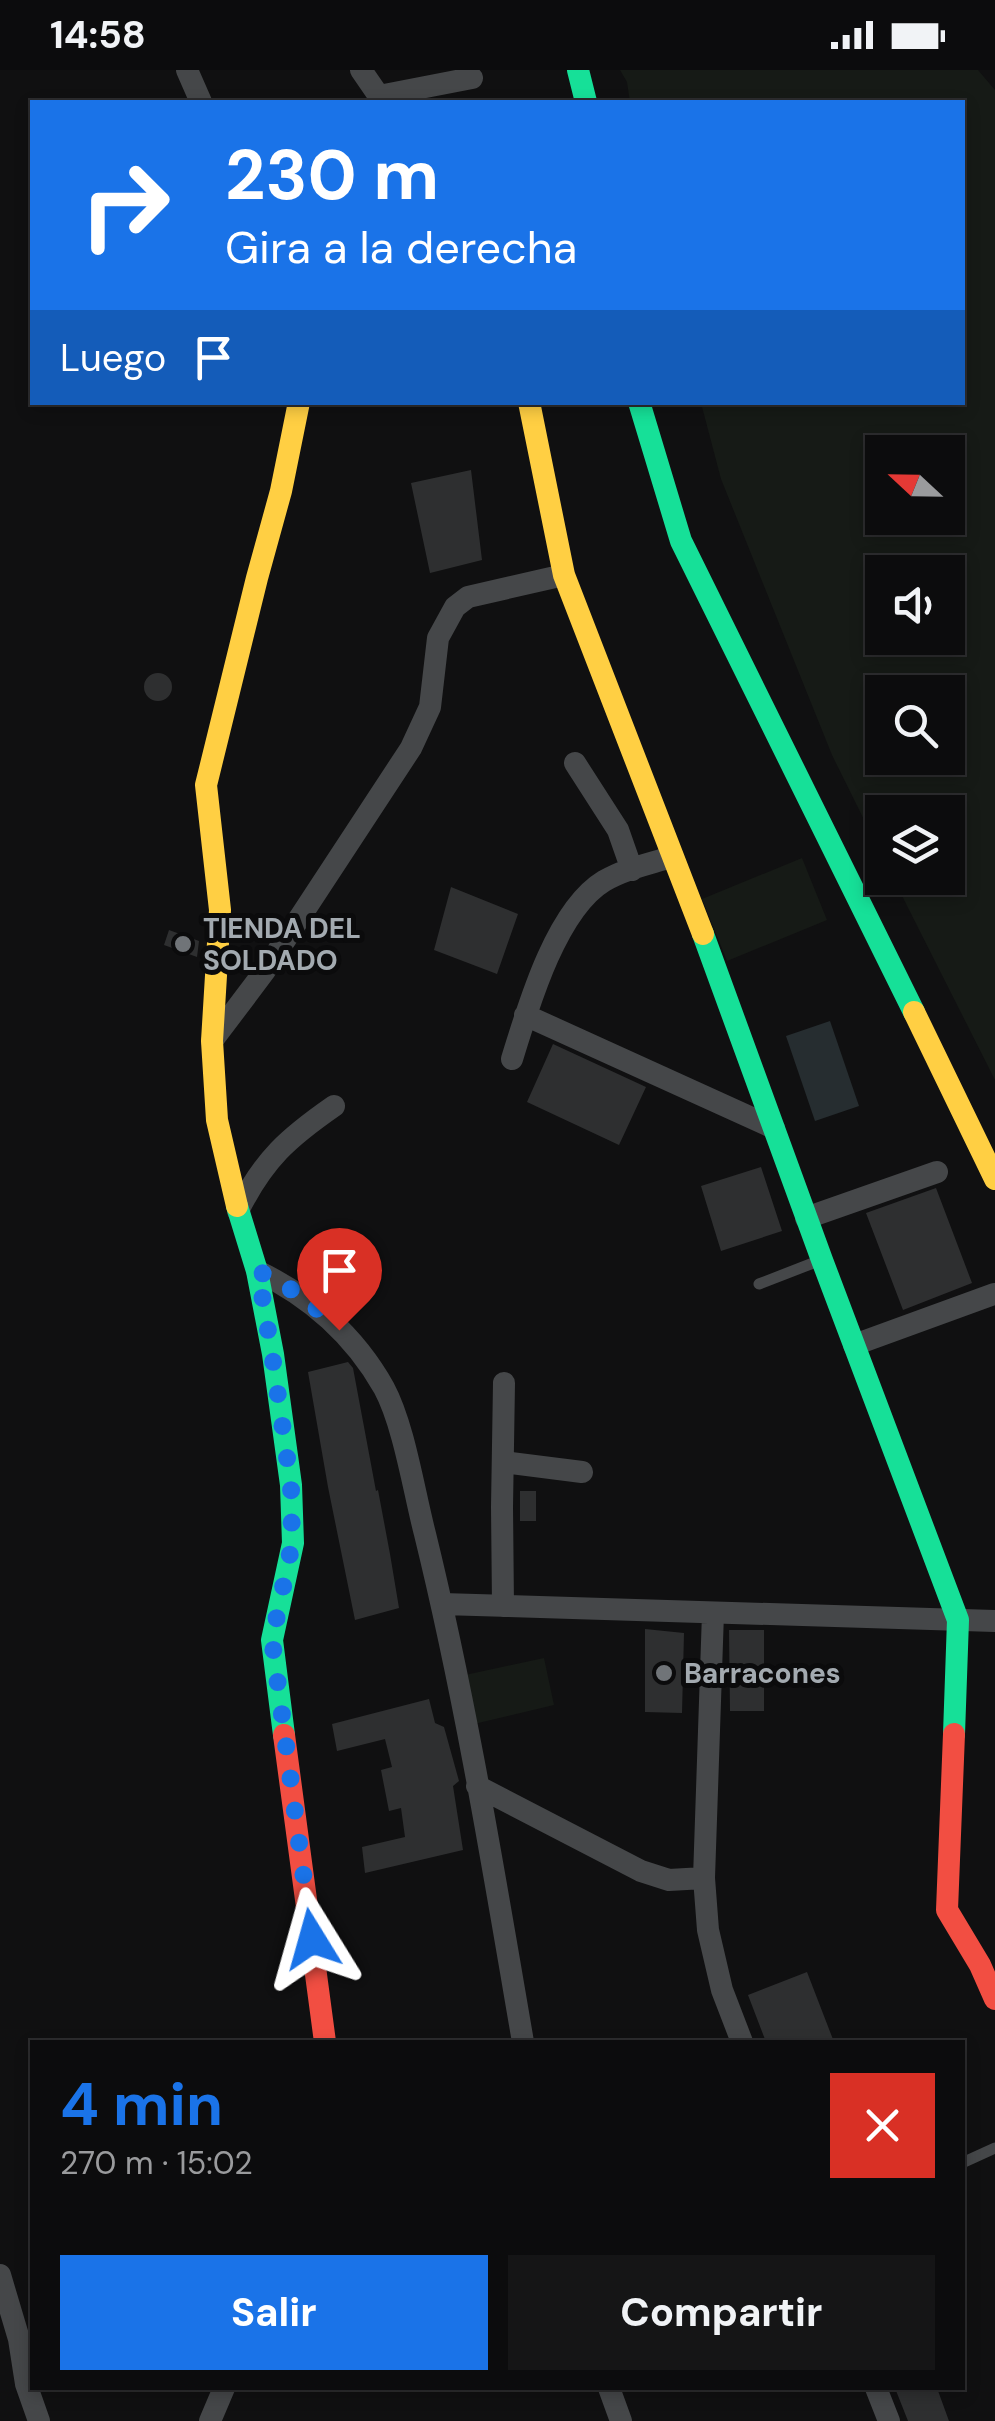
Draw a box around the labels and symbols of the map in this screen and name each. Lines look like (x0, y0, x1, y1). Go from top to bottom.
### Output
north arrow (865, 435, 965, 535)
place label: TIENDA DEL SOLDADO (203, 910, 361, 979)
marker: TIENDA DEL SOLDADO (172, 933, 194, 955)
pin (297, 1228, 382, 1331)
place label: Barracones (684, 1655, 841, 1692)
marker: Barracones (653, 1662, 675, 1684)
position arrow (260, 1887, 364, 1991)

